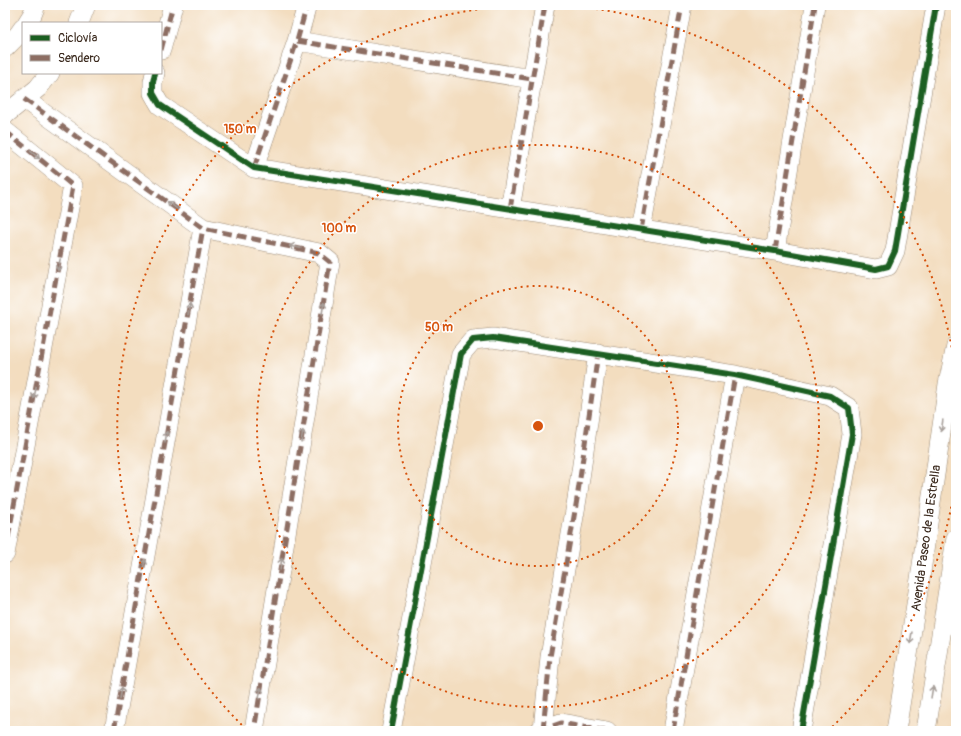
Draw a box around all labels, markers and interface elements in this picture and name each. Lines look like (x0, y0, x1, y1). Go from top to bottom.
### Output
legend (22, 22, 162, 74)
text: Ciclovía (58, 31, 98, 46)
text: Sendero (58, 51, 100, 66)
text: 150 m (224, 122, 257, 137)
one-way arrow (30, 151, 41, 159)
one-way arrow (166, 201, 177, 209)
text: 100 m (322, 221, 357, 236)
one-way arrow (289, 243, 302, 251)
one-way arrow (54, 259, 62, 272)
one-way arrow (319, 301, 327, 314)
one-way arrow (185, 302, 193, 315)
text: 50 m (425, 320, 453, 335)
one-way arrow (31, 386, 39, 399)
centre of rings (531, 419, 545, 433)
one-way arrow (938, 419, 946, 432)
one-way arrow (163, 430, 171, 443)
one-way arrow (298, 430, 306, 443)
street label: Avenida Paseo de la Estrella (908, 464, 944, 612)
one-way arrow (140, 558, 148, 571)
one-way arrow (277, 558, 285, 571)
one-way arrow (906, 631, 914, 644)
one-way arrow (117, 686, 125, 699)
one-way arrow (256, 686, 264, 699)
one-way arrow (928, 686, 936, 699)

